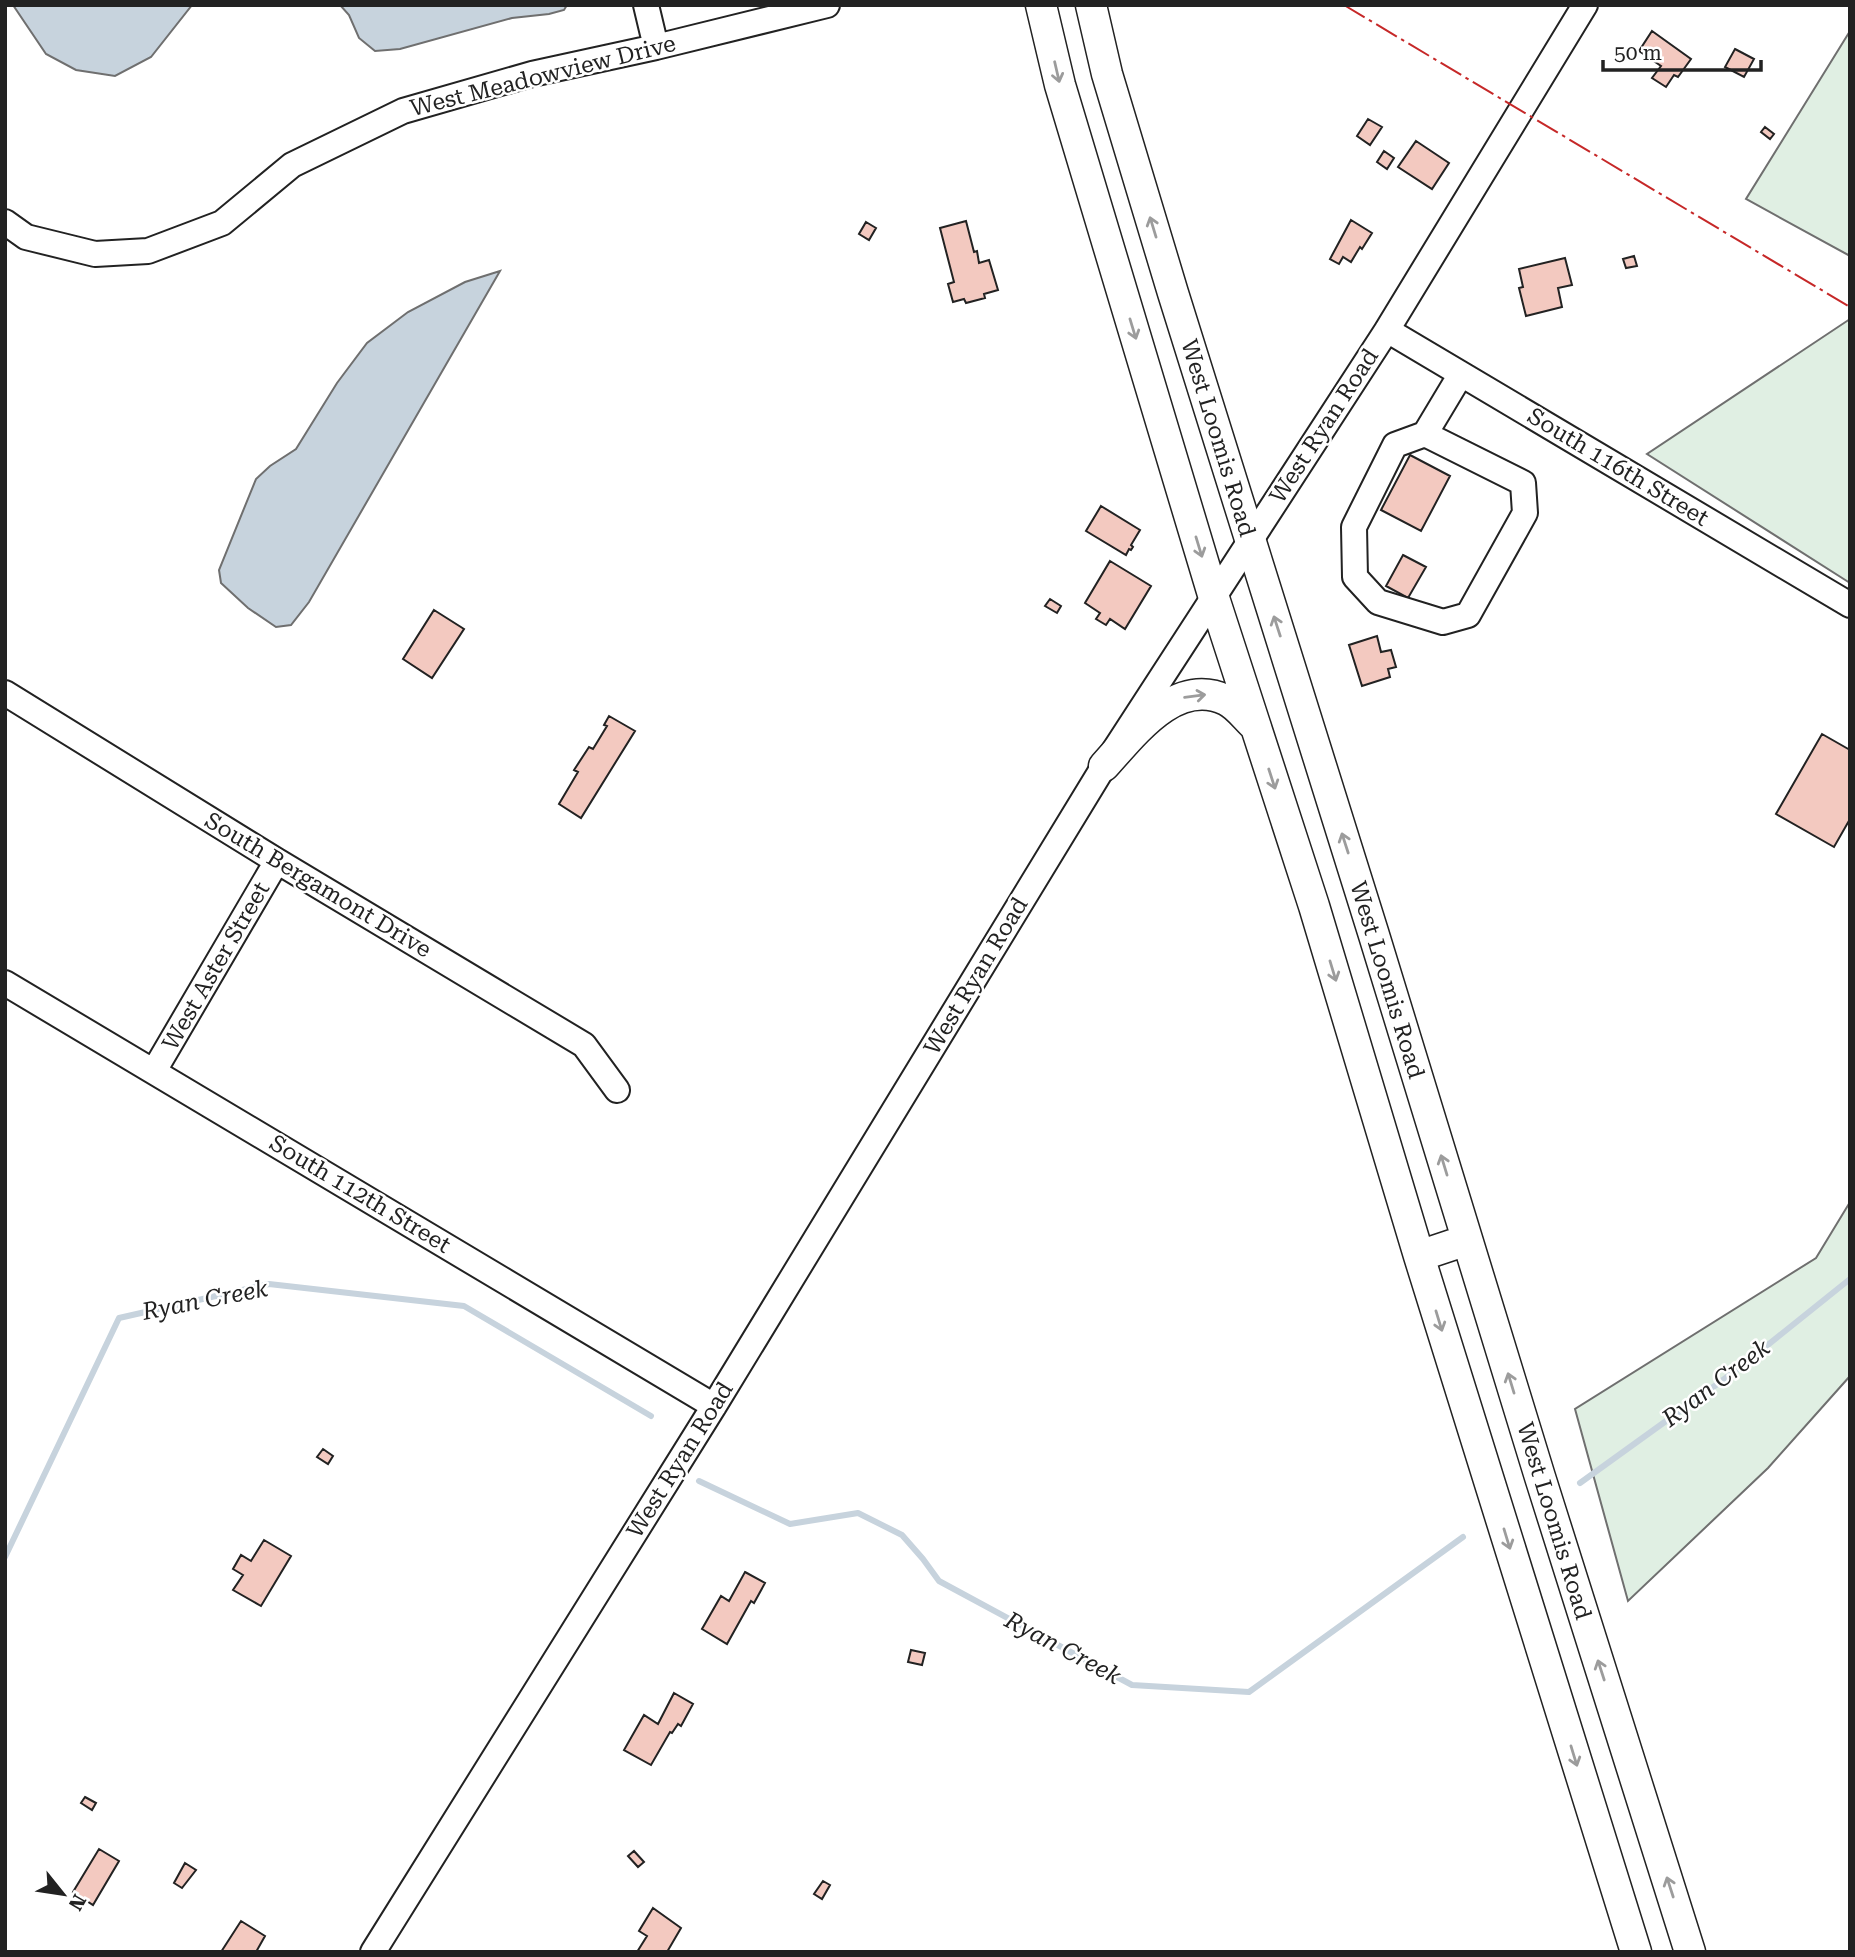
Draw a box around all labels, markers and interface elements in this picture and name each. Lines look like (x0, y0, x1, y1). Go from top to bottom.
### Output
scale bar (1603, 28, 1760, 72)
street label: West Meadowview Drive (407, 30, 679, 122)
text: 50 m (1614, 41, 1662, 65)
one-way arrow (1051, 60, 1064, 83)
one-way arrow (1146, 217, 1159, 239)
one-way arrow (1128, 318, 1141, 340)
street label: West Loomis Road (1175, 336, 1261, 540)
street label: West Ryan Road (1264, 344, 1384, 508)
street label: South 116th Street (1523, 402, 1714, 532)
one-way arrow (1193, 536, 1206, 558)
one-way arrow (1269, 616, 1282, 638)
one-way arrow (1183, 690, 1206, 703)
one-way arrow (1267, 768, 1279, 790)
street label: South Bergamont Drive (200, 807, 436, 963)
one-way arrow (1338, 833, 1350, 855)
street label: West Aster Street (157, 877, 275, 1055)
street label: West Loomis Road (1344, 878, 1430, 1082)
street label: West Ryan Road (918, 892, 1034, 1060)
one-way arrow (1328, 960, 1341, 982)
street label: South 112th Street (265, 1129, 456, 1259)
one-way arrow (1436, 1155, 1449, 1177)
water label: Ryan Creek (139, 1274, 270, 1326)
one-way arrow (1434, 1310, 1447, 1332)
water label: Ryan Creek (1656, 1333, 1775, 1433)
one-way arrow (1504, 1372, 1516, 1394)
street label: West Ryan Road (621, 1377, 739, 1543)
street label: West Loomis Road (1511, 1419, 1597, 1623)
one-way arrow (1501, 1527, 1514, 1549)
water label: Ryan Creek (999, 1605, 1126, 1690)
one-way arrow (1594, 1659, 1607, 1681)
one-way arrow (1569, 1744, 1582, 1766)
north arrow (28, 1859, 98, 1929)
one-way arrow (1663, 1876, 1675, 1898)
text: N (63, 1890, 91, 1915)

